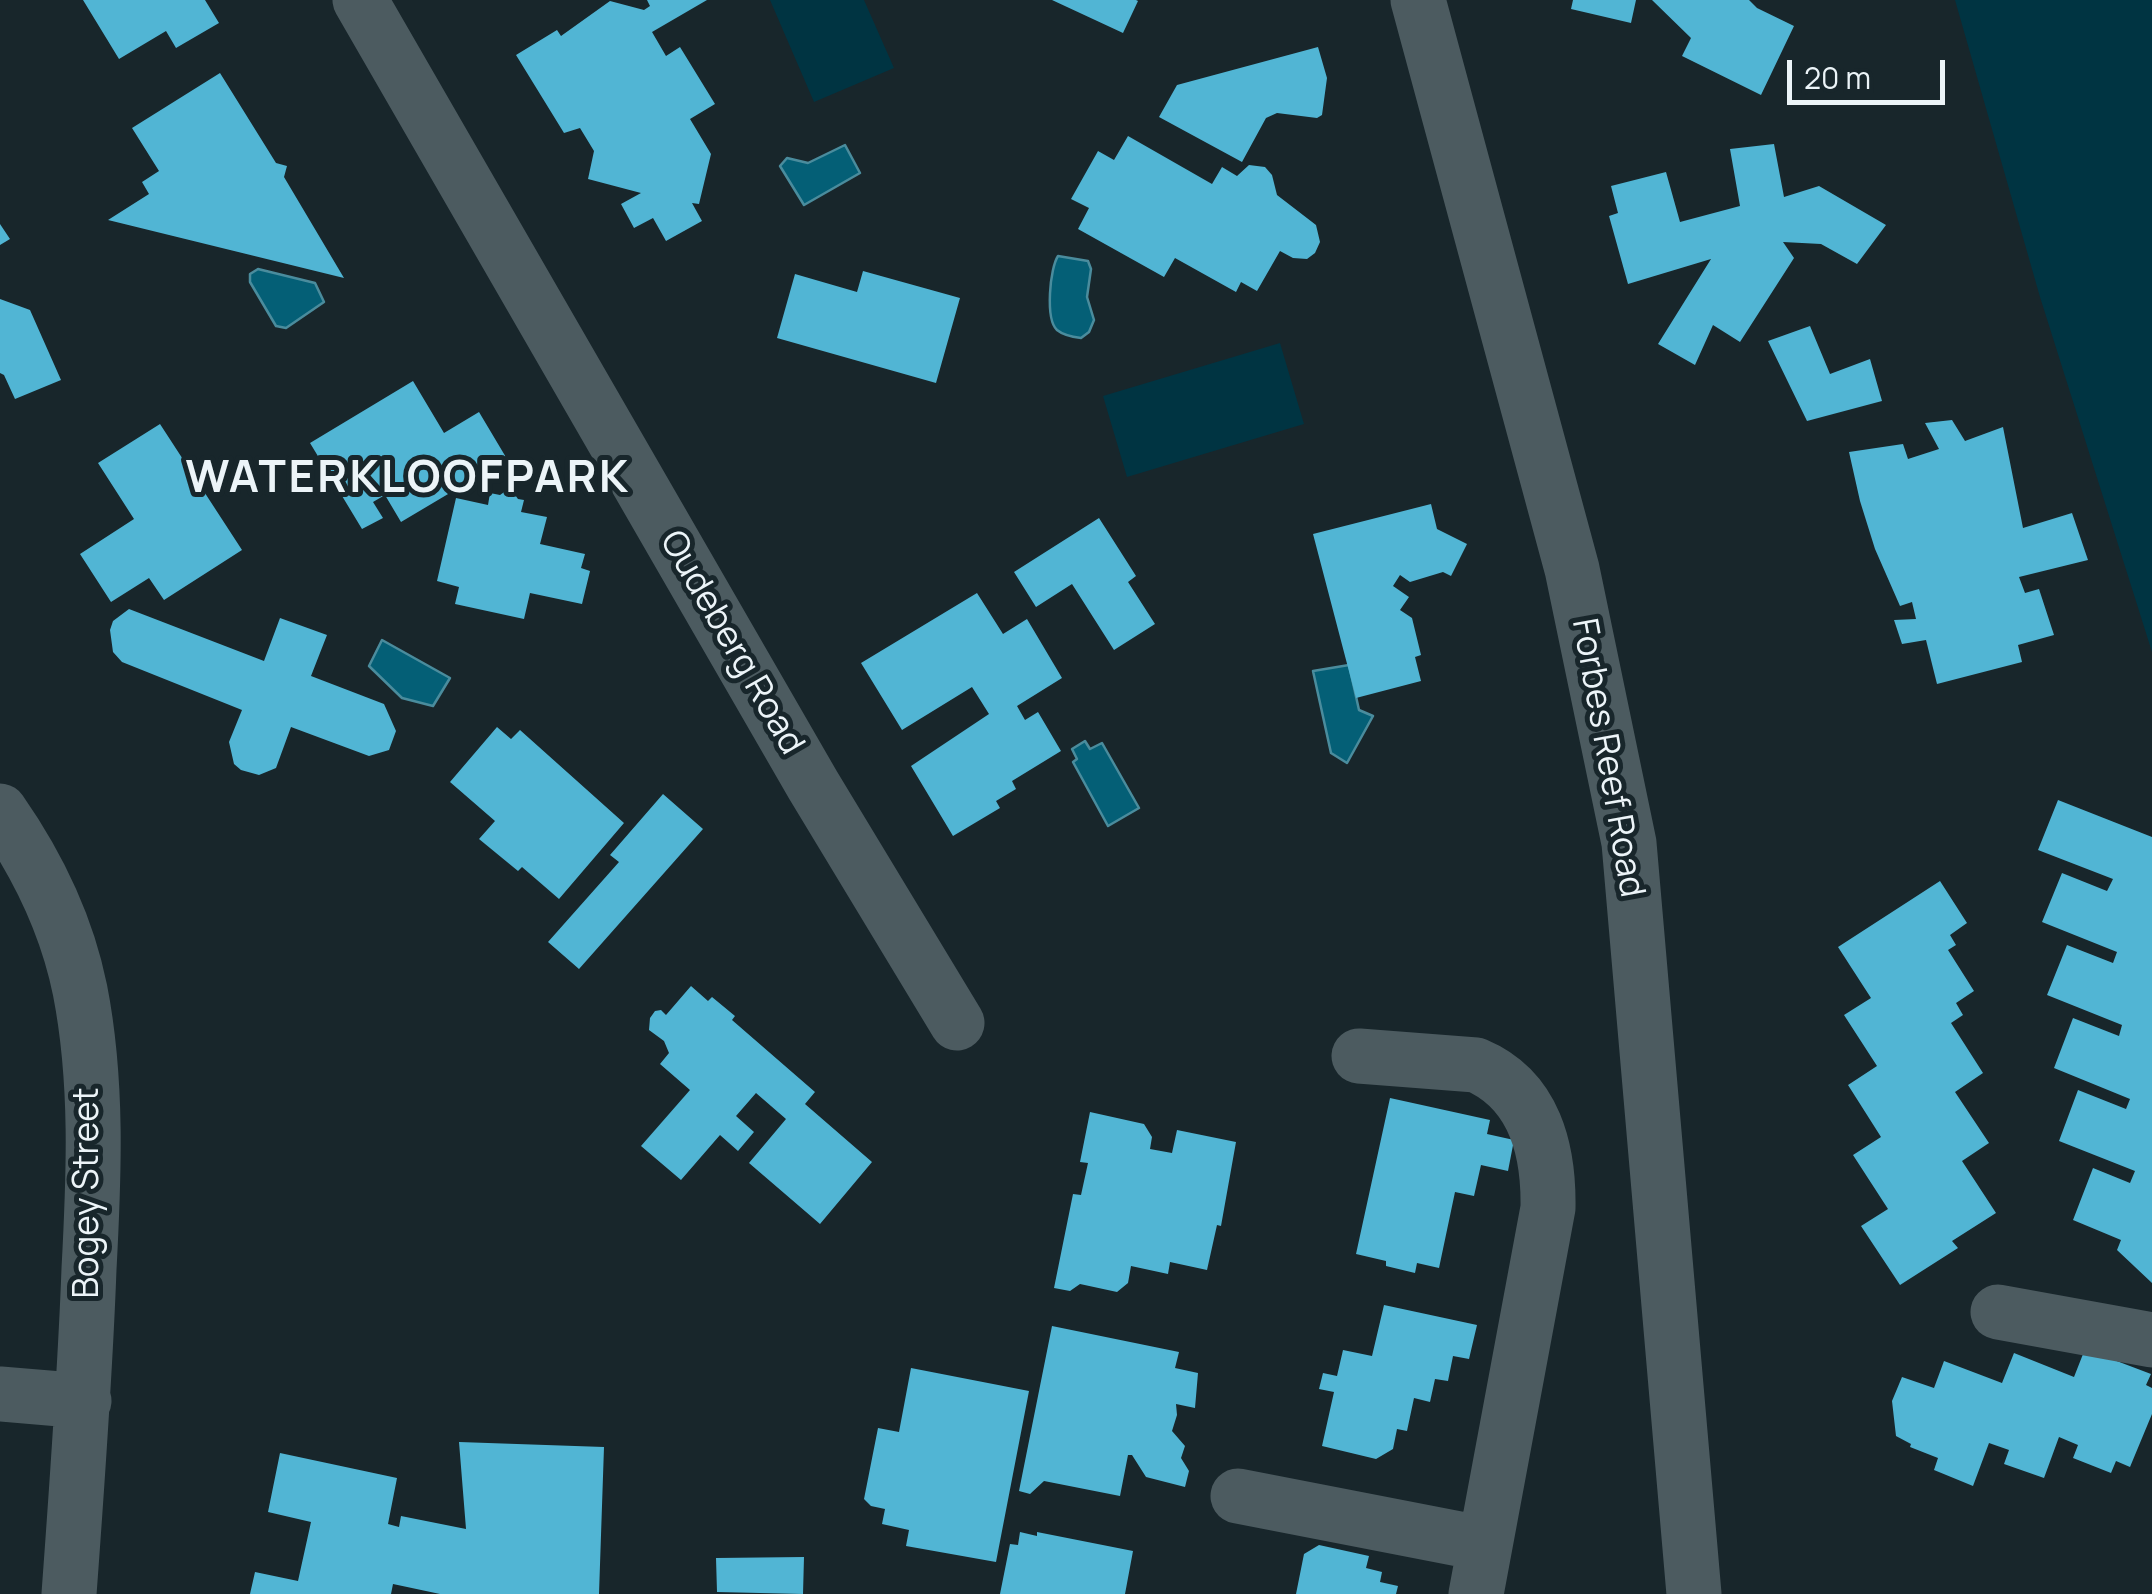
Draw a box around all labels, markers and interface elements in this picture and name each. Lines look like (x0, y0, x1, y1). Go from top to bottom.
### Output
scale bar (1792, 40, 1950, 102)
text: 20 m (1804, 57, 1871, 98)
district label: WATERKLOOFPARK (185, 452, 631, 506)
street label: Oudeberg Road (650, 524, 812, 762)
street label: Forbes Reef Road (1562, 615, 1652, 901)
street label: Bogey Street (67, 1087, 109, 1299)

